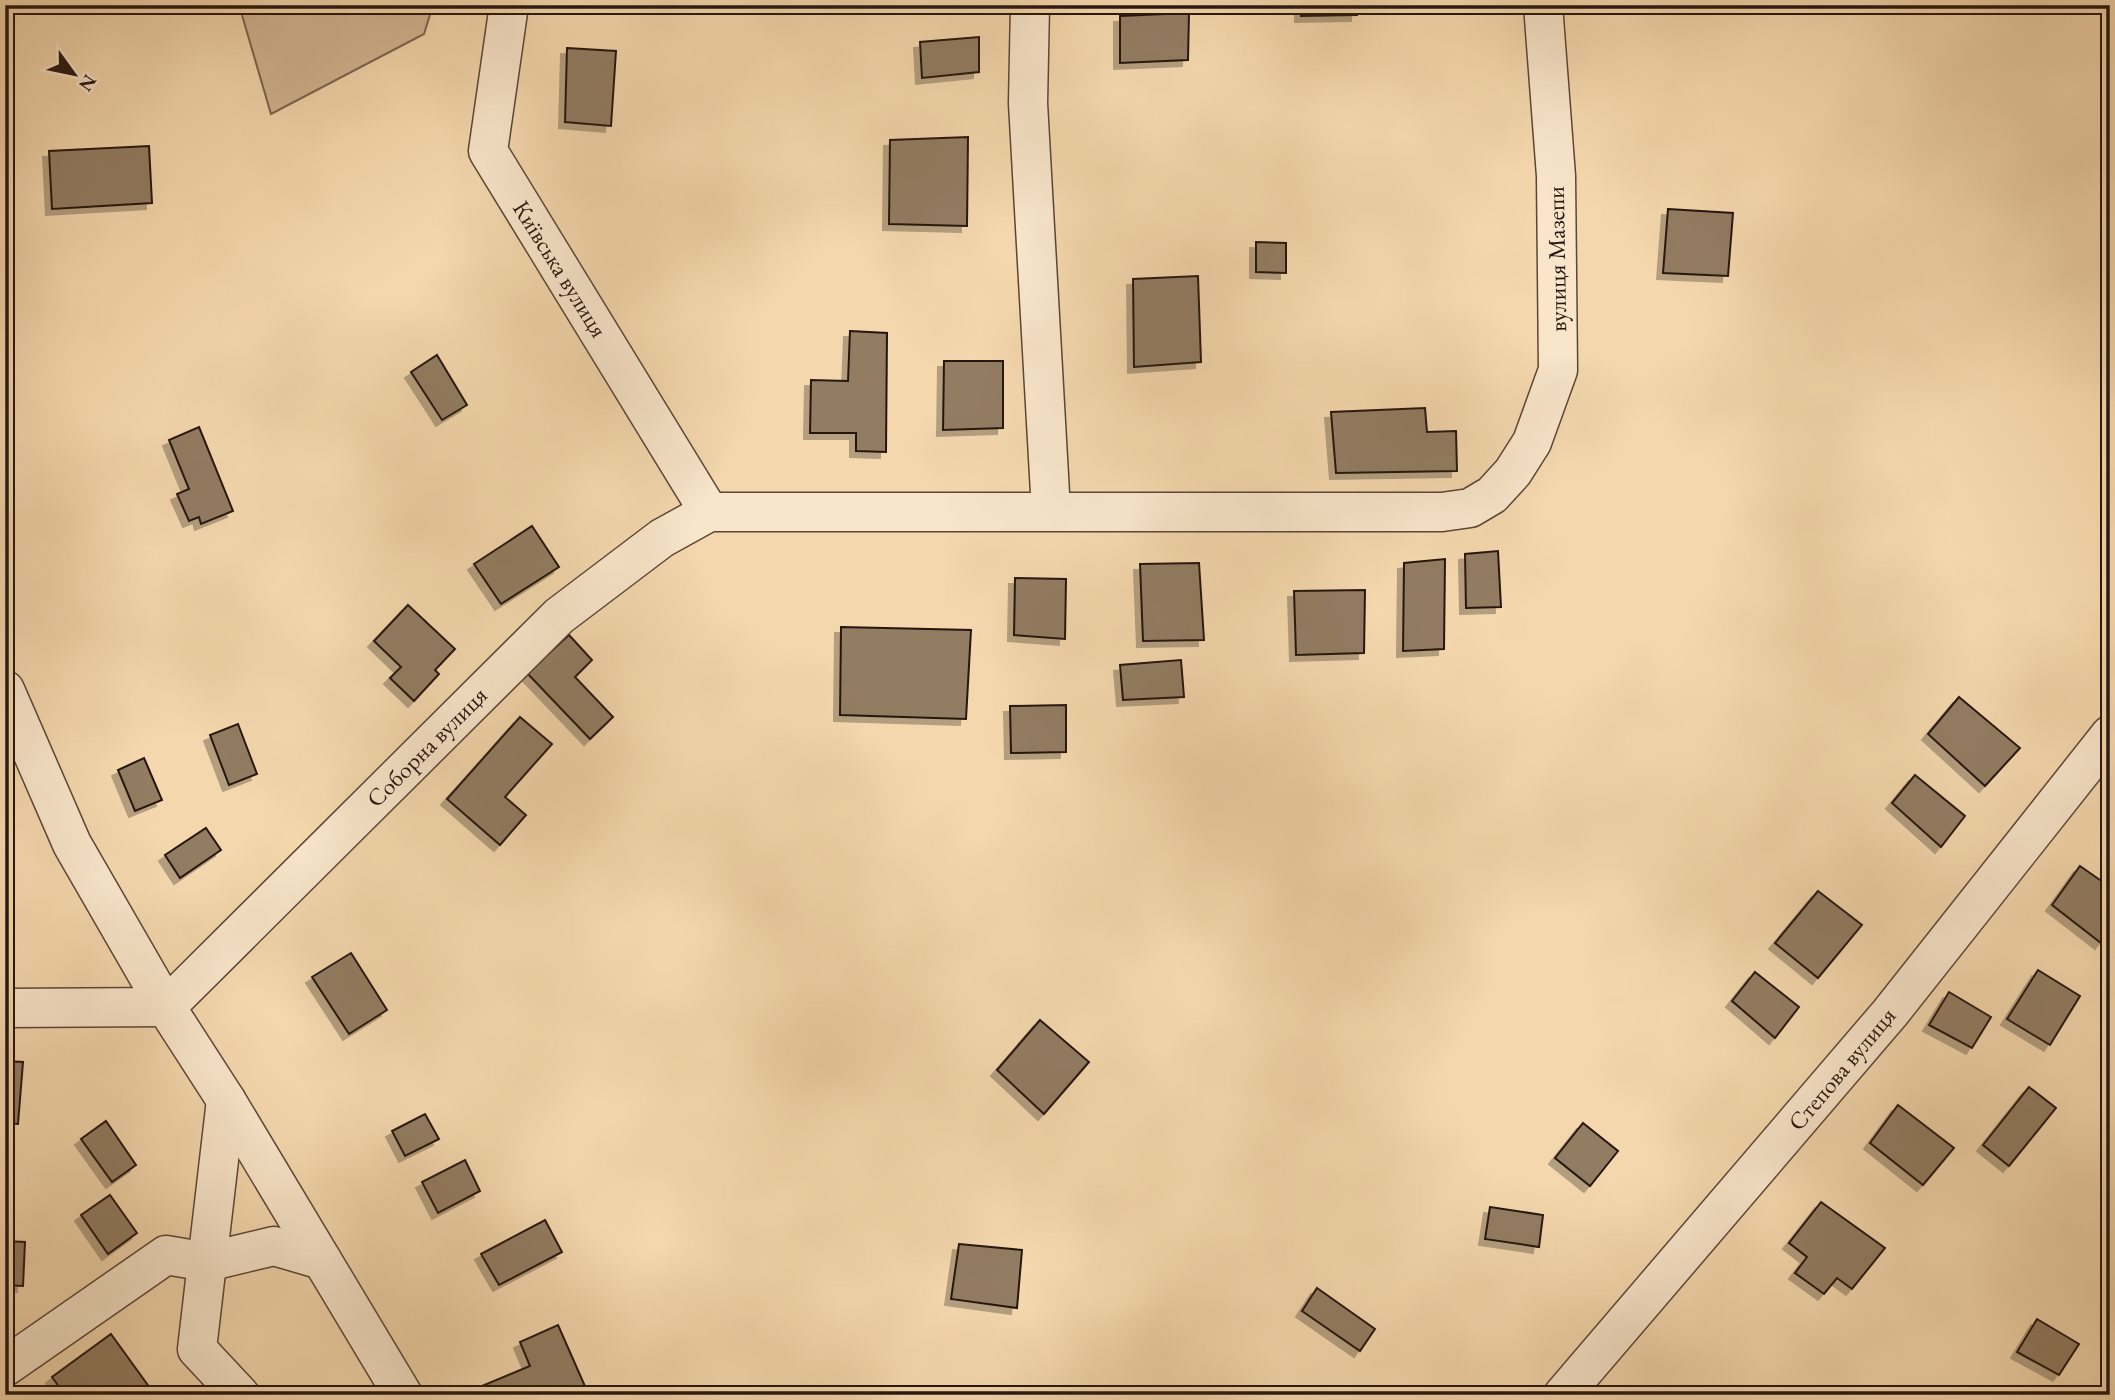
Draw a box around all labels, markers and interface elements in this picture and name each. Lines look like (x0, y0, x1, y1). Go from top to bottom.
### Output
north arrow (38, 38, 108, 108)
text: N (73, 70, 103, 97)
street label: вулиця Мазепи (1540, 186, 1573, 332)
street label: Київська вулиця (506, 194, 615, 343)
street label: Соборна вулиця (360, 679, 494, 814)
street label: Степова вулиця (1781, 1000, 1902, 1137)

